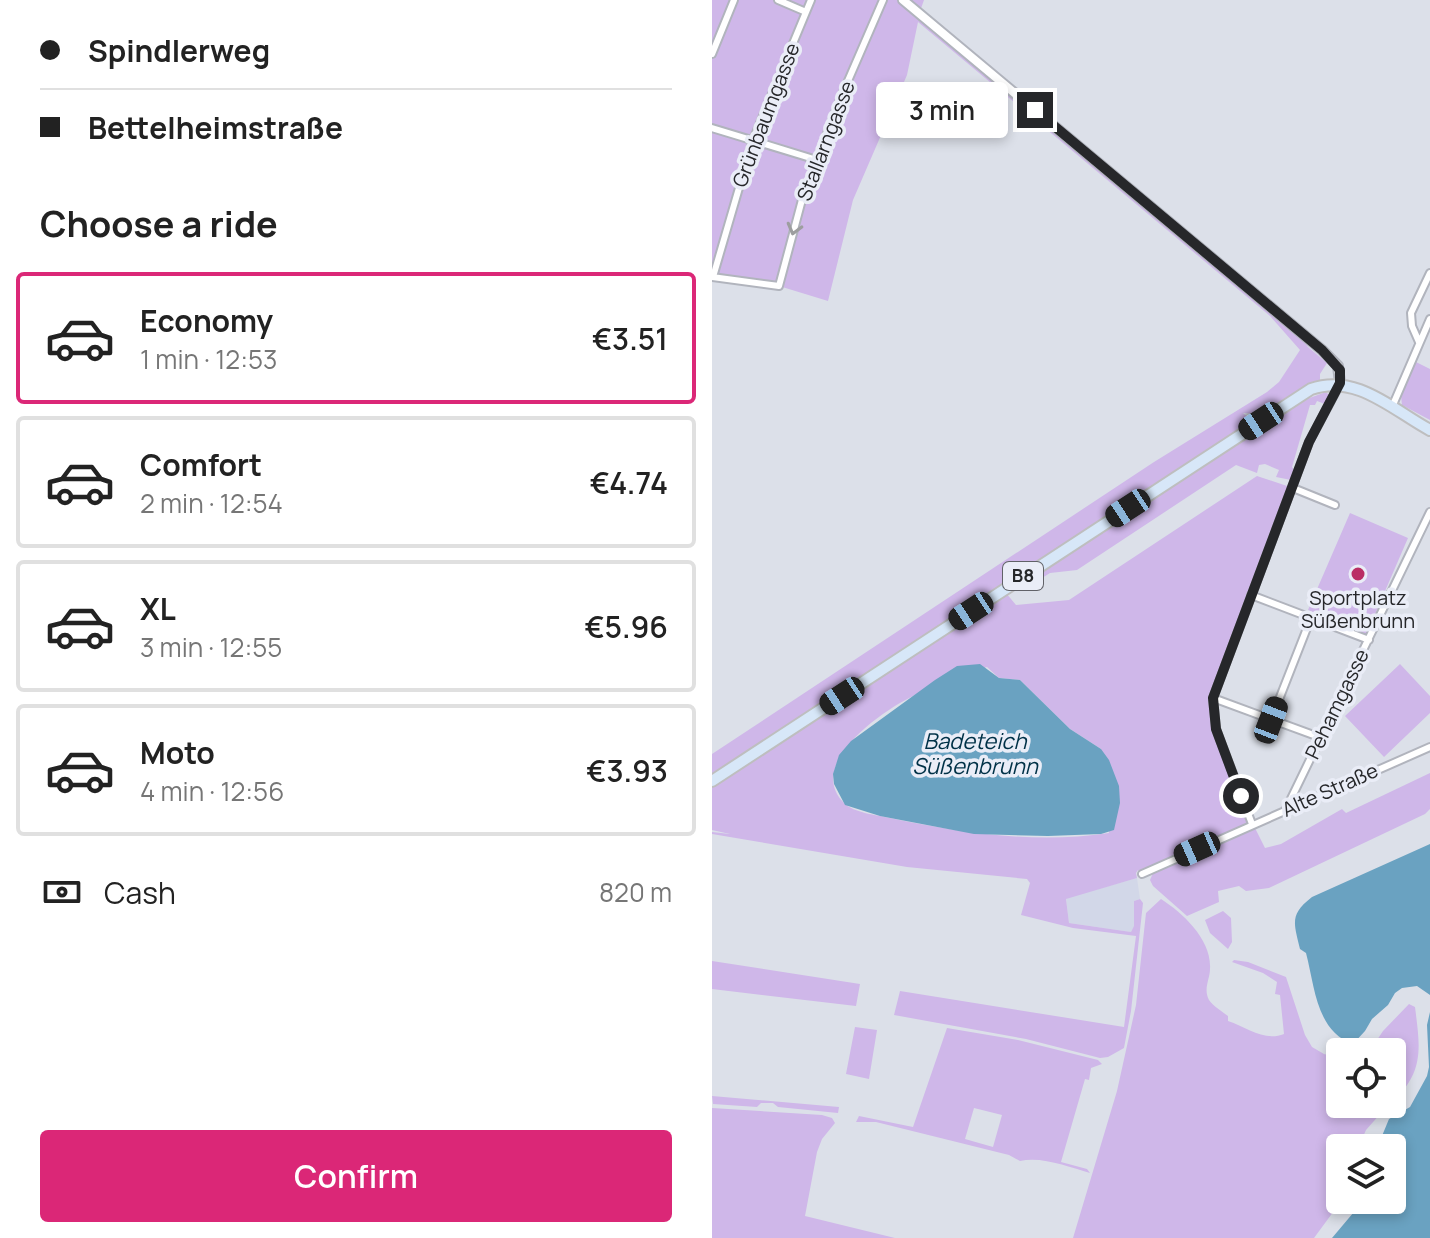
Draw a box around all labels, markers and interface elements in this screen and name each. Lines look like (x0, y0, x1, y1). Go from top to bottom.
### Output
text: Spindlerweg (88, 30, 270, 71)
street label: Grünbaumgasse (726, 39, 805, 191)
street label: Stallarngasse (790, 77, 861, 205)
callout: 3 min (875, 82, 1007, 138)
text: 3 min (909, 92, 975, 128)
route end (1017, 92, 1053, 128)
text: Bettelheimstraße (88, 107, 343, 148)
text: Choose a ride (40, 199, 278, 248)
one-way arrow (787, 222, 804, 236)
text: Economy (140, 300, 273, 341)
icon: car (44, 302, 116, 374)
text: €3.51 (592, 318, 668, 359)
text: 1 min · 12:53 (140, 341, 277, 377)
car (1234, 398, 1288, 444)
text: Comfort (140, 444, 262, 485)
icon: car (44, 446, 116, 518)
text: €4.74 (590, 462, 668, 503)
text: 2 min · 12:54 (140, 485, 283, 521)
car (1101, 485, 1155, 531)
road number: B8 (1003, 562, 1043, 590)
marker: Sportplatz Süßenbrunn (1349, 565, 1367, 583)
place label: Sportplatz Süßenbrunn (1301, 584, 1415, 634)
text: XL (140, 588, 176, 629)
car (944, 588, 998, 634)
icon: car (44, 590, 116, 662)
text: €5.96 (584, 606, 668, 647)
text: 3 min · 12:55 (140, 629, 282, 665)
street label: Pehamgasse (1298, 644, 1375, 763)
car (815, 673, 869, 719)
car (1251, 693, 1291, 747)
water label: Badeteich Süßenbrunn (912, 726, 1039, 781)
text: Moto (140, 732, 215, 773)
icon: car (44, 734, 116, 806)
text: €3.93 (586, 750, 668, 791)
street label: Alte Straße (1277, 756, 1382, 823)
text: 4 min · 12:56 (140, 773, 284, 809)
route start (1223, 778, 1259, 814)
car (1170, 828, 1224, 870)
icon: cash (40, 870, 84, 914)
text: Cash (104, 872, 176, 913)
text: 820 m (599, 874, 672, 910)
map controls (1326, 1038, 1406, 1214)
button: locate (1326, 1038, 1406, 1118)
button: Confirm (40, 1130, 672, 1222)
button: layers (1326, 1134, 1406, 1214)

